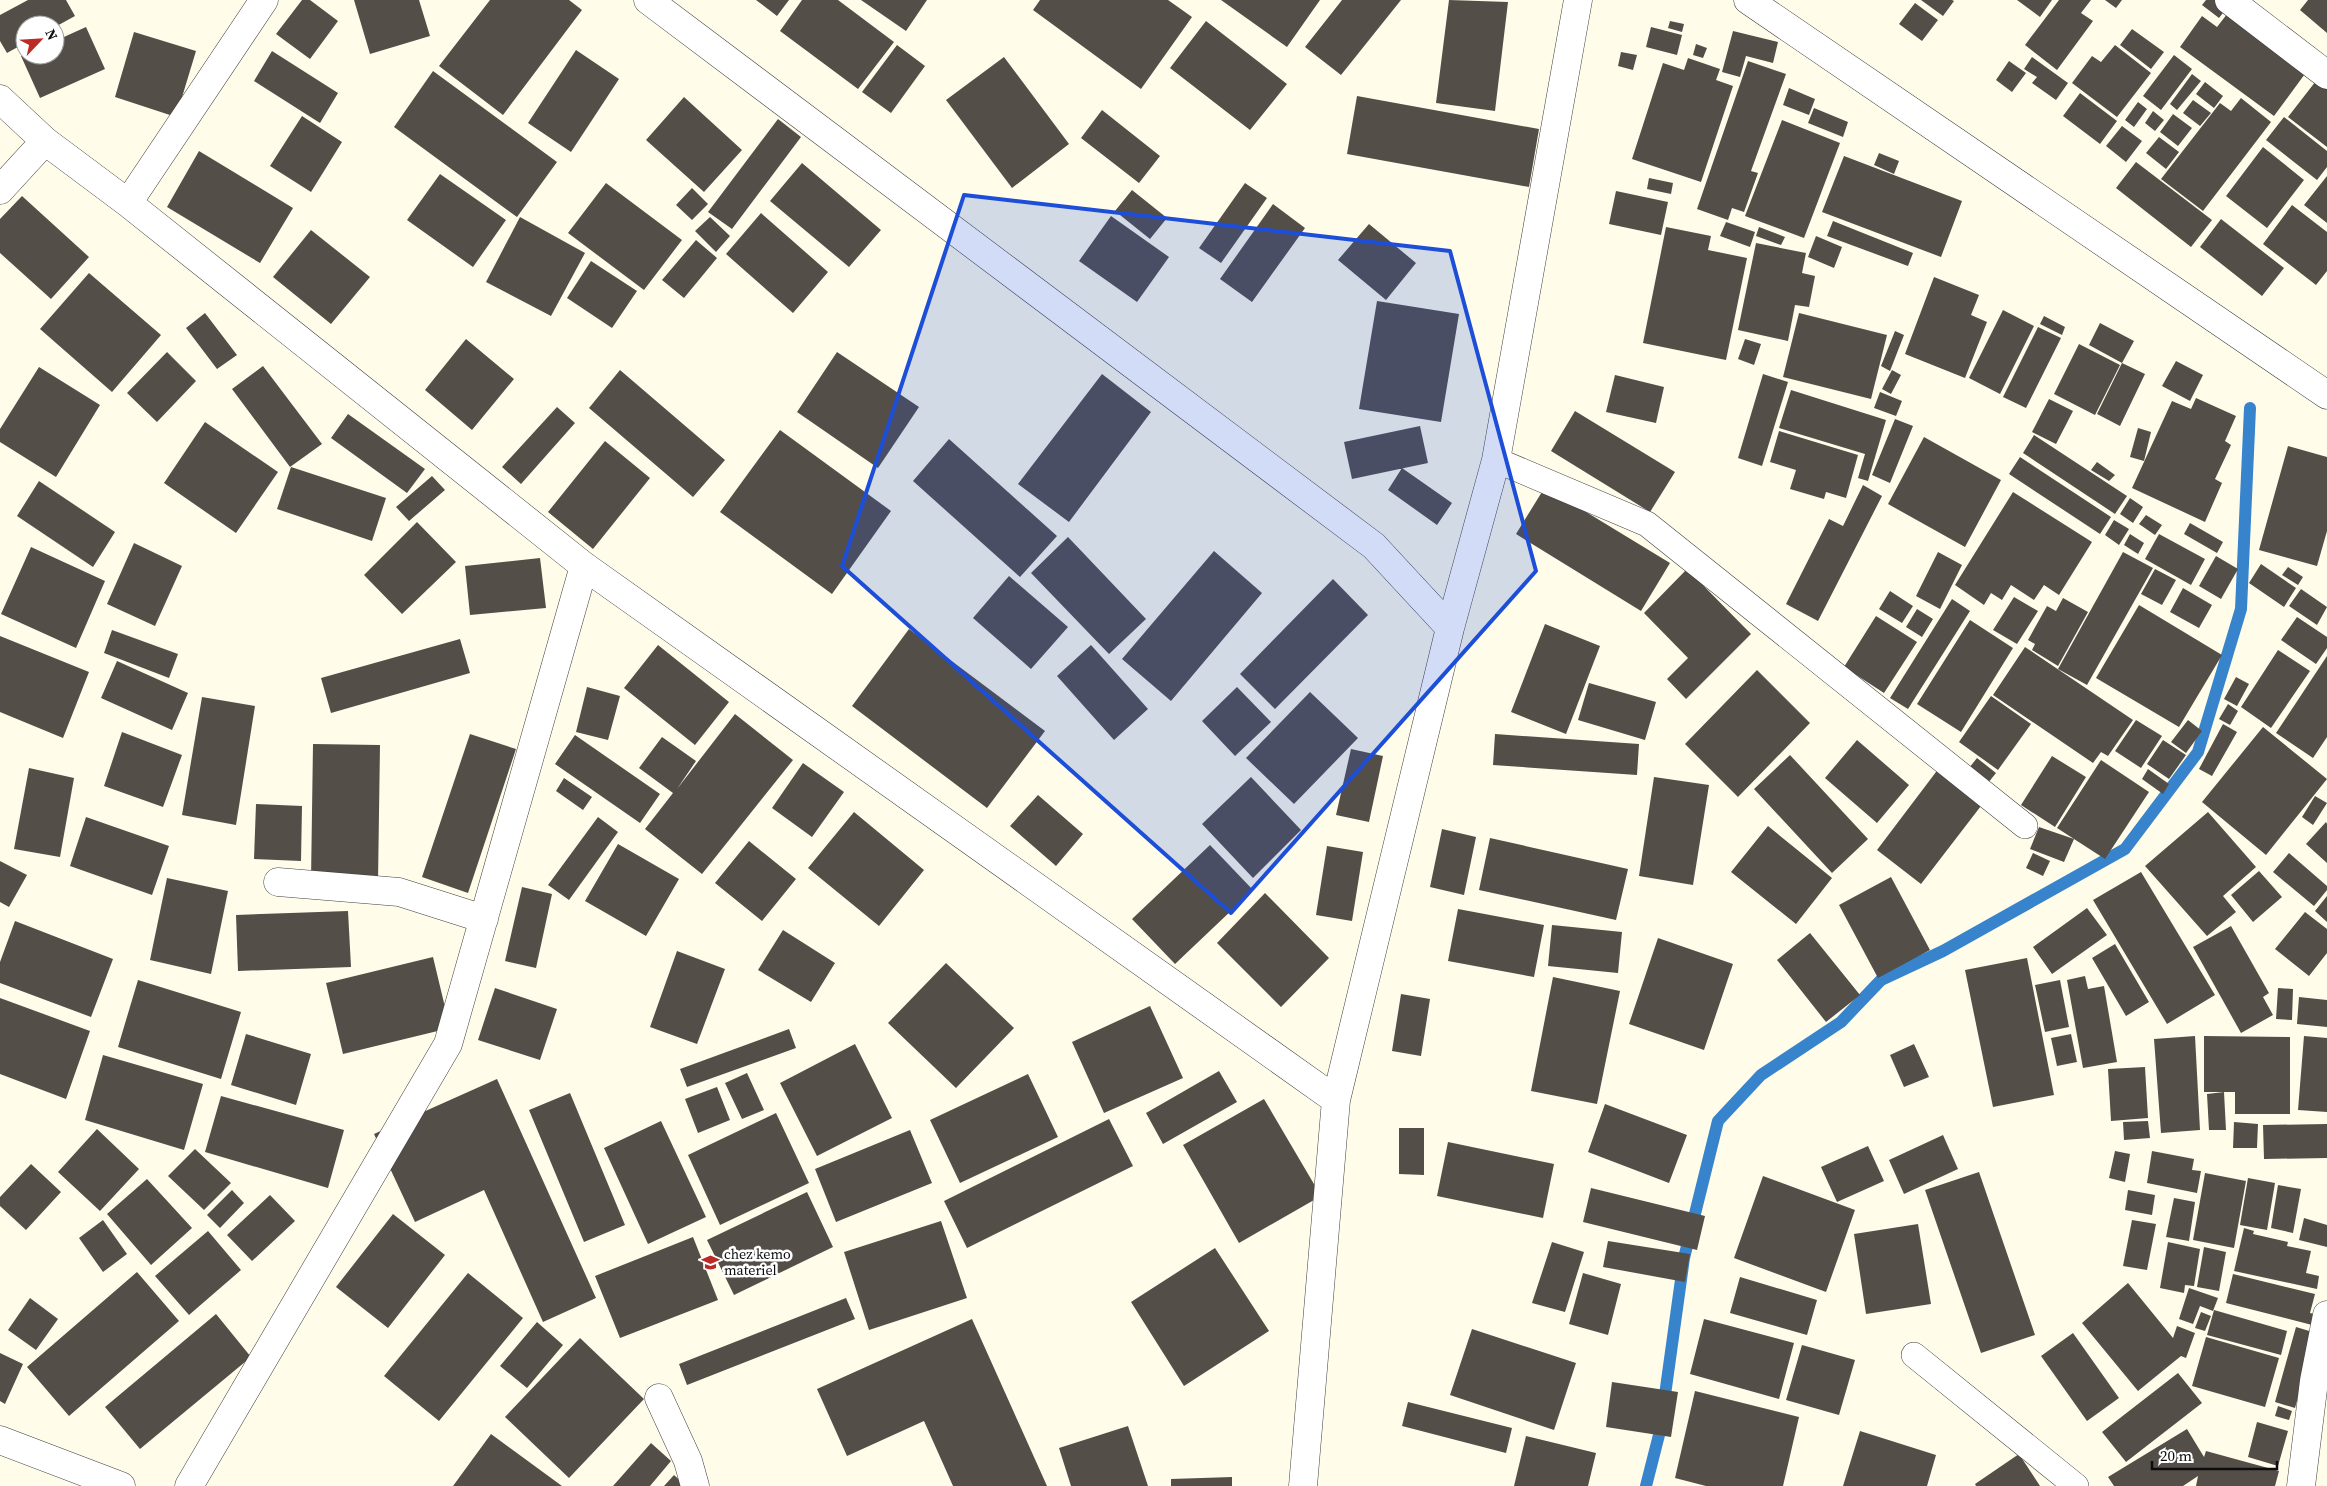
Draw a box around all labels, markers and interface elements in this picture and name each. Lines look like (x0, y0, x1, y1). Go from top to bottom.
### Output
north arrow (15, 15, 65, 65)
text: N (41, 26, 63, 43)
place label: chez kemo materiel (724, 1244, 791, 1280)
school or university icon: chez kemo materiel (700, 1252, 720, 1272)
scale bar (2152, 1438, 2277, 1470)
text: 20 m (2160, 1445, 2192, 1466)

